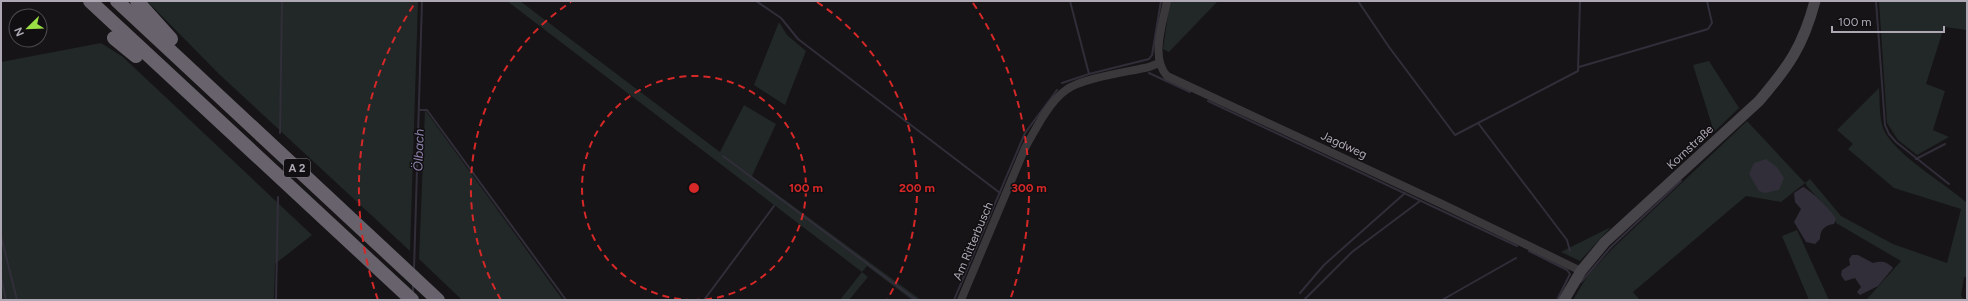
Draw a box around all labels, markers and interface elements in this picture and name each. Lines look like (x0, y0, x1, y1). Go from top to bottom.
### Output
north arrow (8, 8, 48, 48)
scale bar (1832, 8, 1944, 34)
text: 100 m (1838, 15, 1872, 29)
text: N (12, 25, 27, 38)
street label: Kornstraße (1664, 122, 1717, 172)
water label: Ölbach (409, 128, 427, 172)
street label: Jagdweg (1319, 128, 1369, 162)
road number: A 2 (284, 159, 310, 177)
centre of rings (687, 181, 701, 195)
text: 100 m (789, 181, 823, 195)
text: 200 m (899, 181, 935, 195)
text: 300 m (1011, 181, 1047, 195)
street label: Am Ritterbusch (950, 199, 996, 282)

